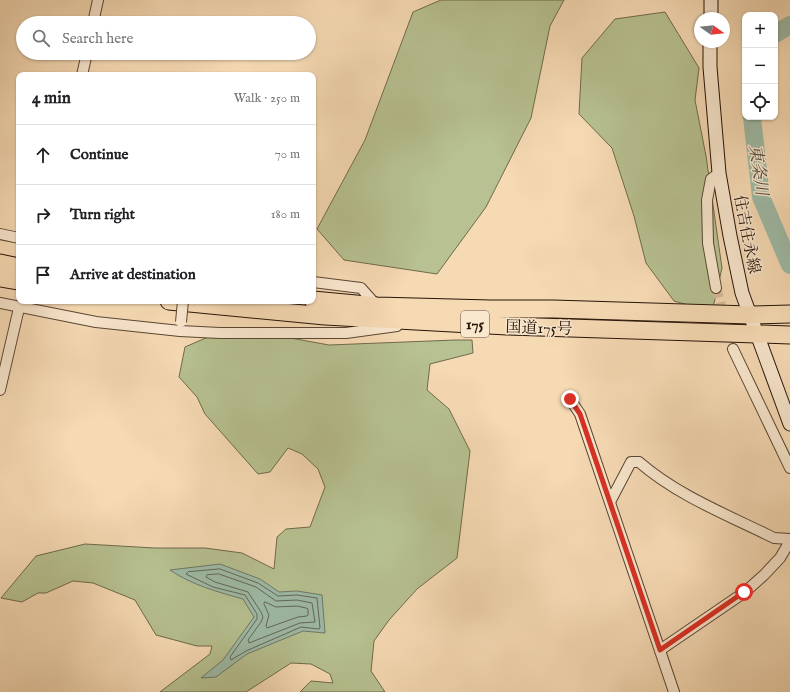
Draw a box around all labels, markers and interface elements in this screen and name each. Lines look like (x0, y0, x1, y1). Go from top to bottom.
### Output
north arrow (694, 12, 730, 48)
map controls (742, 12, 778, 120)
button: + (742, 12, 778, 48)
search box (16, 16, 316, 60)
icon: search (30, 27, 52, 49)
text: Search here (62, 29, 133, 48)
button: − (742, 48, 778, 84)
button: locate (742, 84, 778, 120)
text: 4 min (32, 88, 71, 109)
text: Walk · 250 m (234, 90, 300, 107)
water label: 東条川 (744, 143, 772, 199)
icon: ahead (32, 144, 54, 166)
text: Continue (70, 145, 128, 164)
text: 70 m (275, 146, 300, 163)
street label: 住吉住永線 (729, 193, 763, 276)
icon: right (32, 204, 54, 226)
text: Turn right (70, 205, 135, 224)
text: 180 m (271, 206, 300, 223)
icon: arrive (32, 264, 54, 286)
text: Arrive at destination (70, 265, 196, 284)
road number: 175 (461, 311, 489, 337)
street label: 国道175号 (505, 318, 573, 340)
route end (561, 390, 579, 408)
route start (735, 583, 753, 601)

